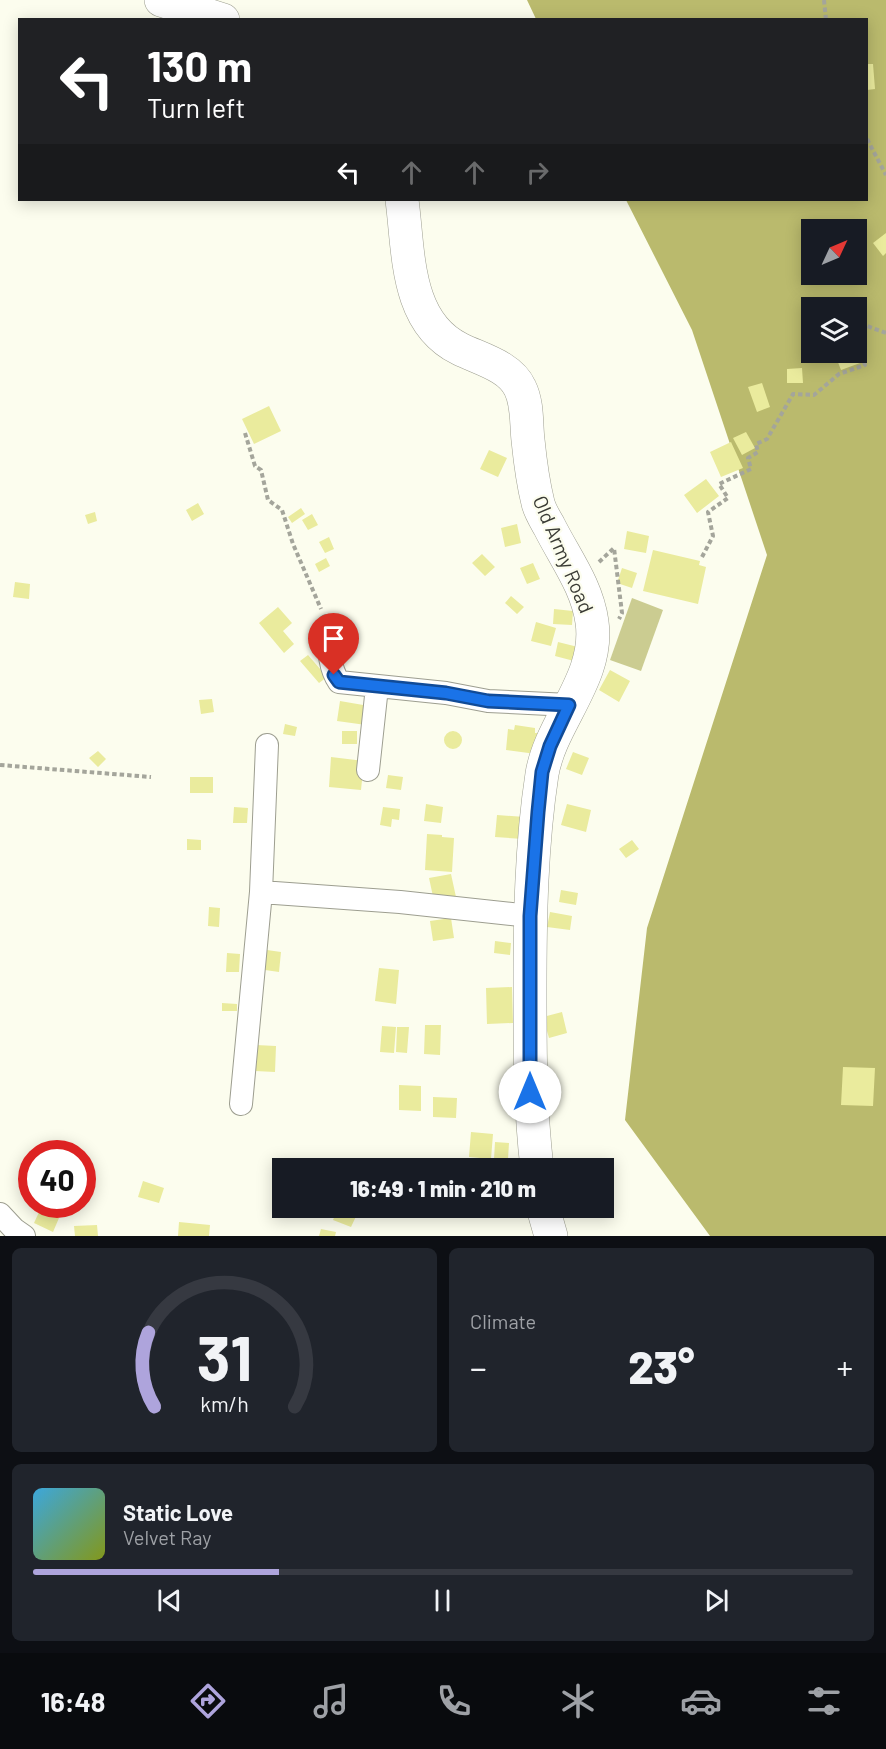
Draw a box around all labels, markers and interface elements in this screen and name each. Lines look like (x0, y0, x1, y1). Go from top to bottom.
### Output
text: 130 m (147, 40, 252, 90)
icon: left (48, 42, 126, 120)
text: Turn left (147, 91, 245, 123)
icon: left (332, 156, 365, 189)
icon: ahead (395, 156, 428, 189)
icon: ahead (458, 156, 491, 189)
icon: right (521, 156, 554, 189)
north arrow (801, 219, 867, 285)
map controls (801, 219, 867, 363)
button: layers (801, 297, 867, 363)
street label: Old Army Road (528, 492, 600, 616)
pin (308, 613, 359, 675)
icon: arrive (317, 622, 350, 655)
position arrow (498, 1060, 562, 1124)
speed limit sign: 40 (18, 1140, 96, 1218)
text: 16:49 · 1 min · 210 m (350, 1175, 536, 1201)
text: Climate (470, 1309, 536, 1333)
text: 31 (197, 1319, 252, 1393)
text: 23° (628, 1339, 695, 1393)
text: − (470, 1347, 487, 1387)
text: + (836, 1347, 853, 1387)
text: km/h (200, 1391, 249, 1416)
text: Static Love (123, 1499, 233, 1525)
text: Velvet Ray (123, 1525, 212, 1549)
icon: previous (153, 1584, 186, 1617)
icon: pause (426, 1584, 459, 1617)
icon: next (700, 1584, 733, 1617)
icon: directions (187, 1680, 229, 1722)
icon: music (310, 1680, 352, 1722)
icon: phone (433, 1680, 475, 1722)
icon: climate (557, 1680, 599, 1722)
icon: car (680, 1680, 722, 1722)
icon: filters (803, 1680, 845, 1722)
text: 16:48 (41, 1685, 105, 1717)

